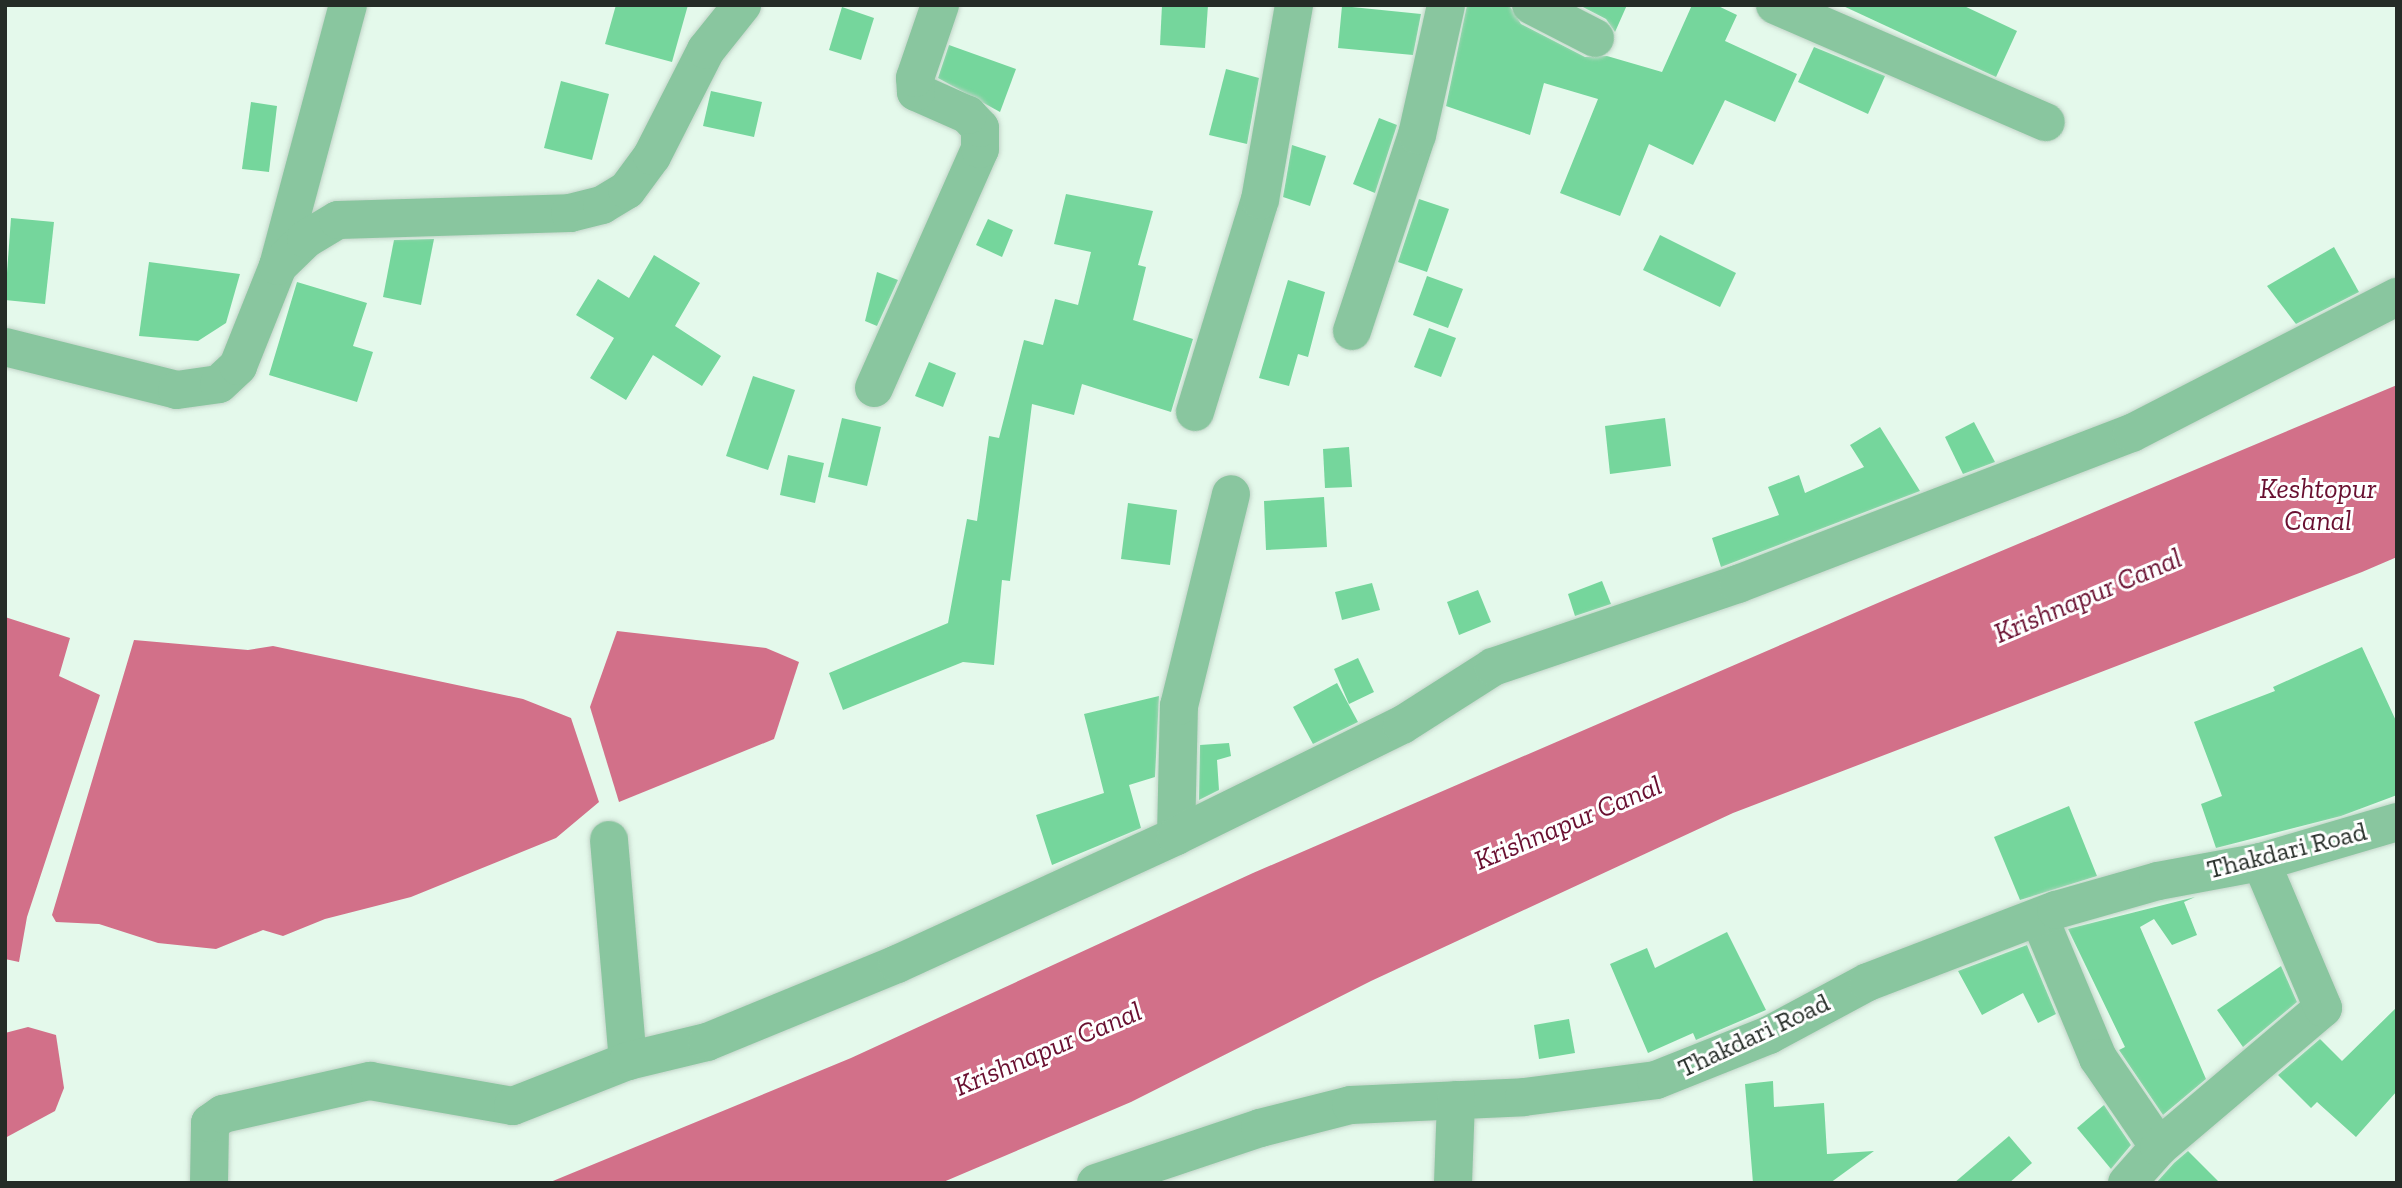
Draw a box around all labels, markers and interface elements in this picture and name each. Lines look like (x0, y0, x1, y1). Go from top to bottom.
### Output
water label: Keshtopur Canal (2260, 472, 2376, 538)
water label: Krishnapur Canal (1989, 541, 2187, 651)
water label: Krishnapur Canal (1469, 768, 1667, 878)
street label: Thakdari Road (2204, 816, 2370, 886)
street label: Thakdari Road (1673, 987, 1835, 1085)
water label: Krishnapur Canal (949, 994, 1147, 1104)

